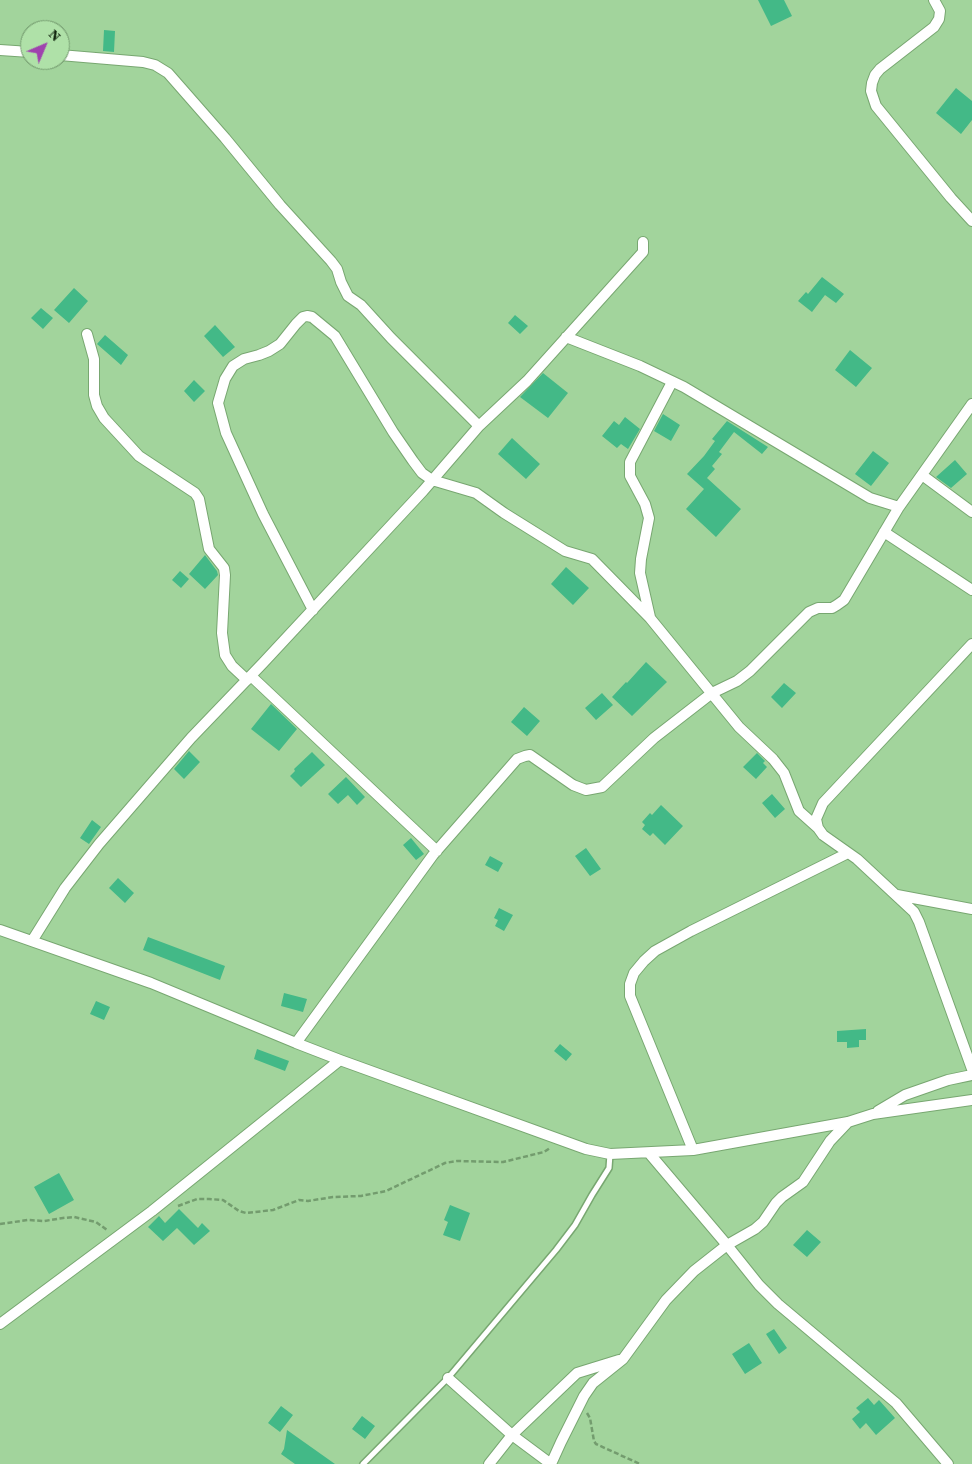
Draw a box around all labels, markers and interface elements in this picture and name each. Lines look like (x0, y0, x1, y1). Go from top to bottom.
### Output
north arrow (20, 20, 70, 70)
text: N (44, 24, 66, 46)

